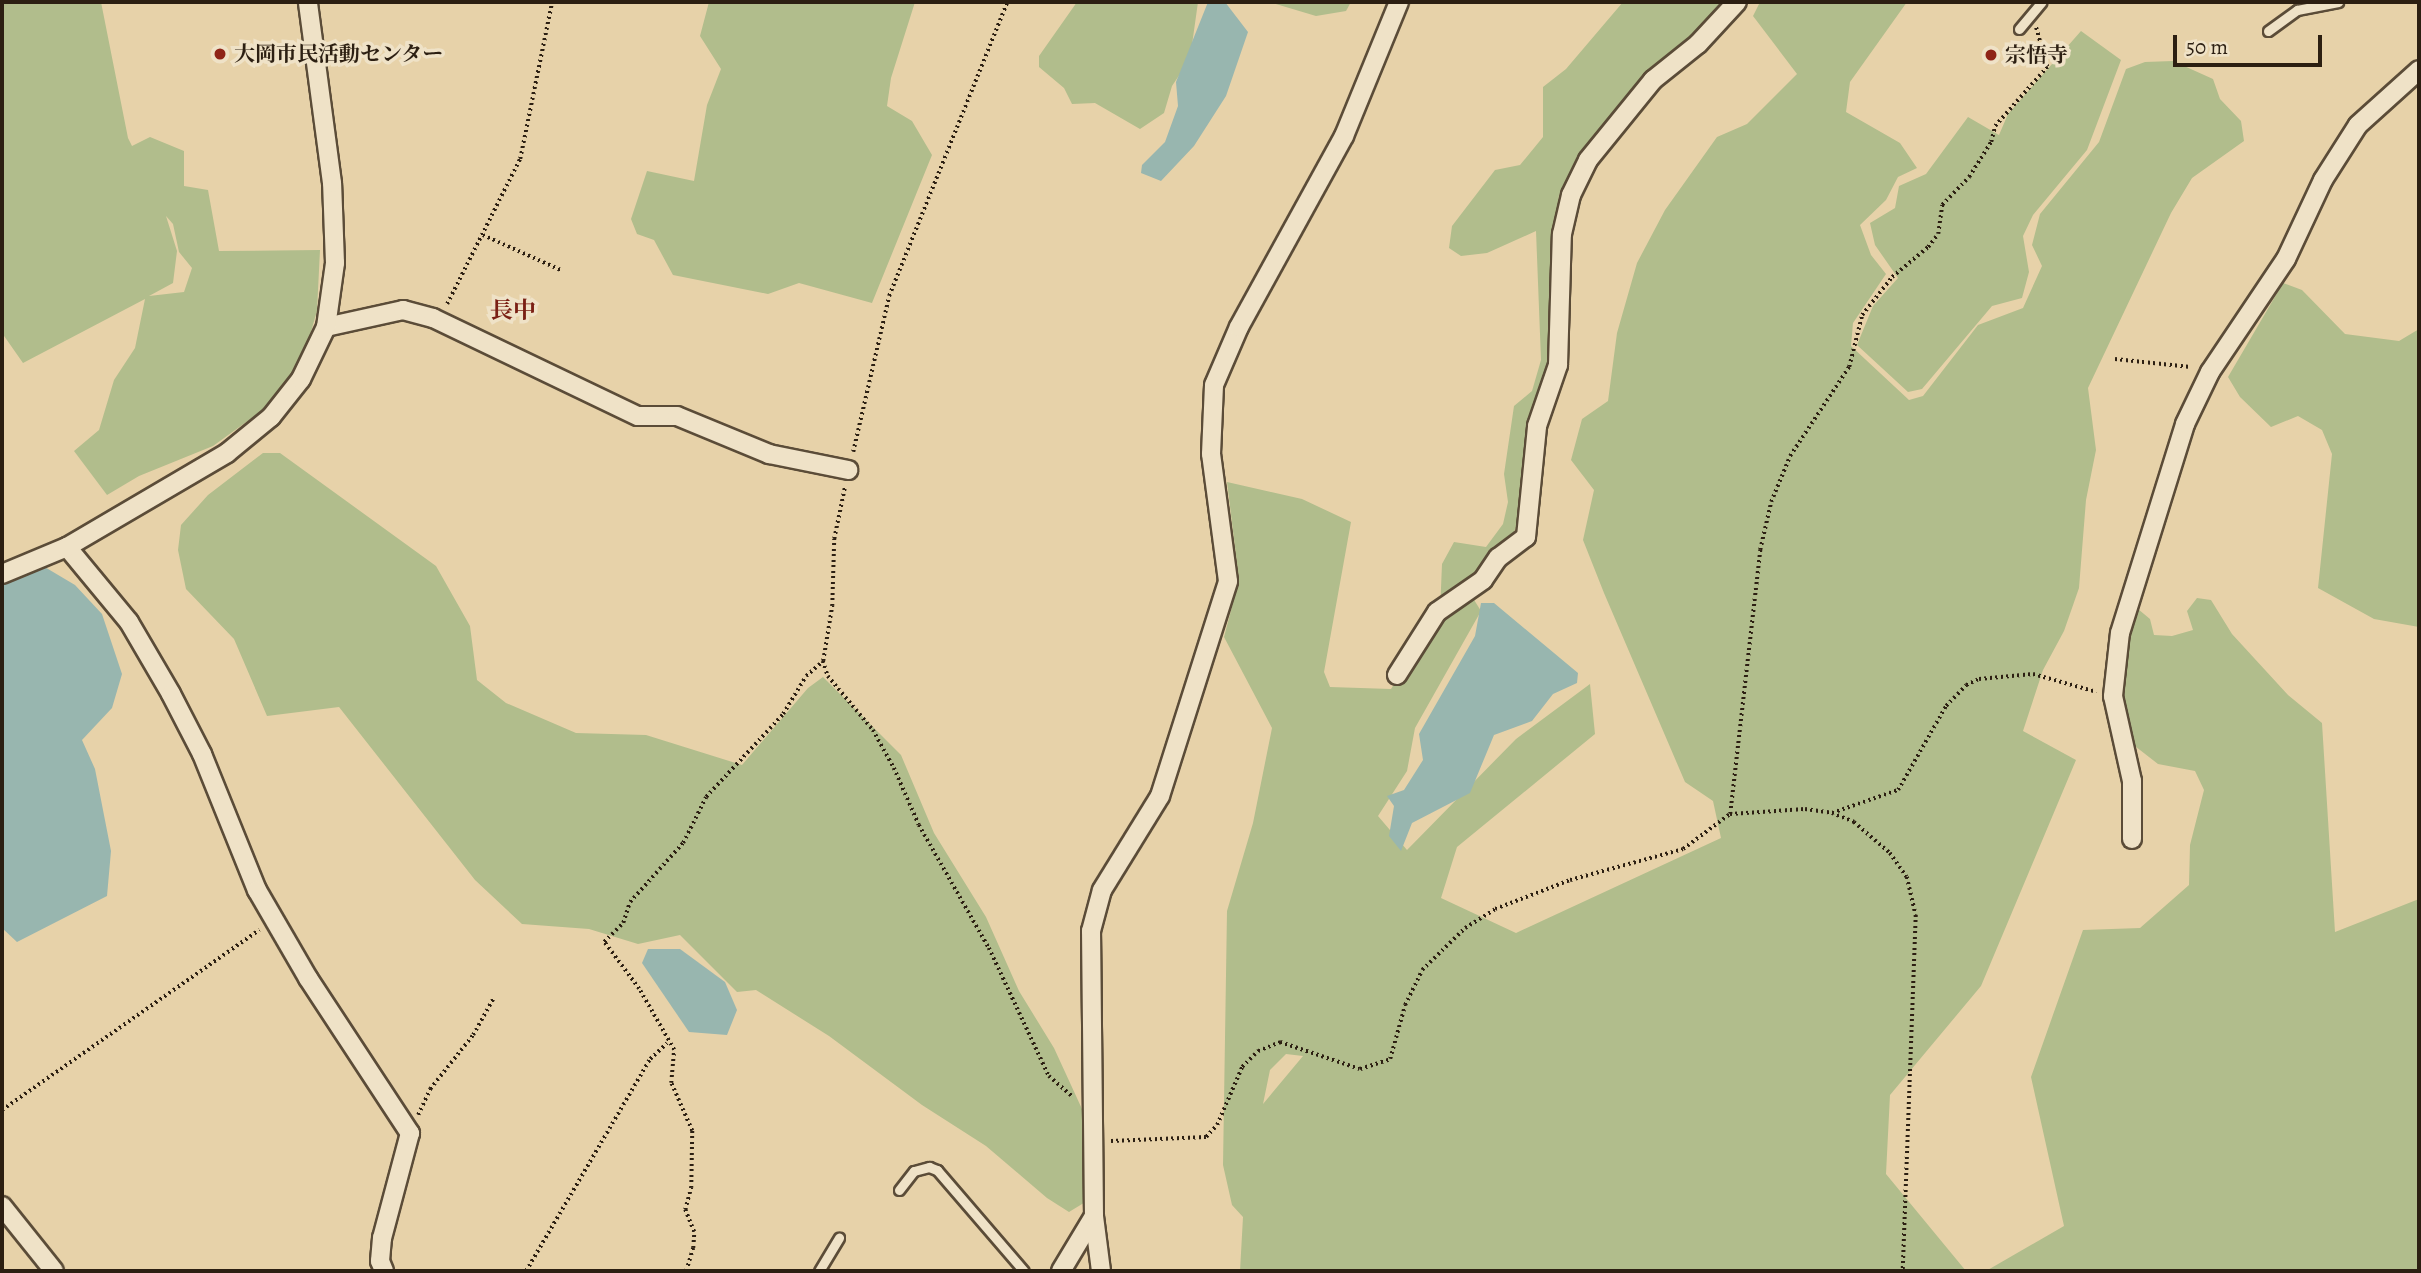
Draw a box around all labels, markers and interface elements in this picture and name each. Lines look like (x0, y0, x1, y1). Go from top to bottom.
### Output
scale bar (2176, 21, 2325, 65)
text: 50 m (2186, 33, 2228, 61)
place label: 大岡市民活動センター (234, 41, 444, 67)
place label: 宗悟寺 (2005, 42, 2068, 68)
marker: 大岡市民活動センター (212, 46, 228, 62)
marker: 宗悟寺 (1983, 47, 1999, 63)
district label: 長中 (490, 297, 536, 325)

